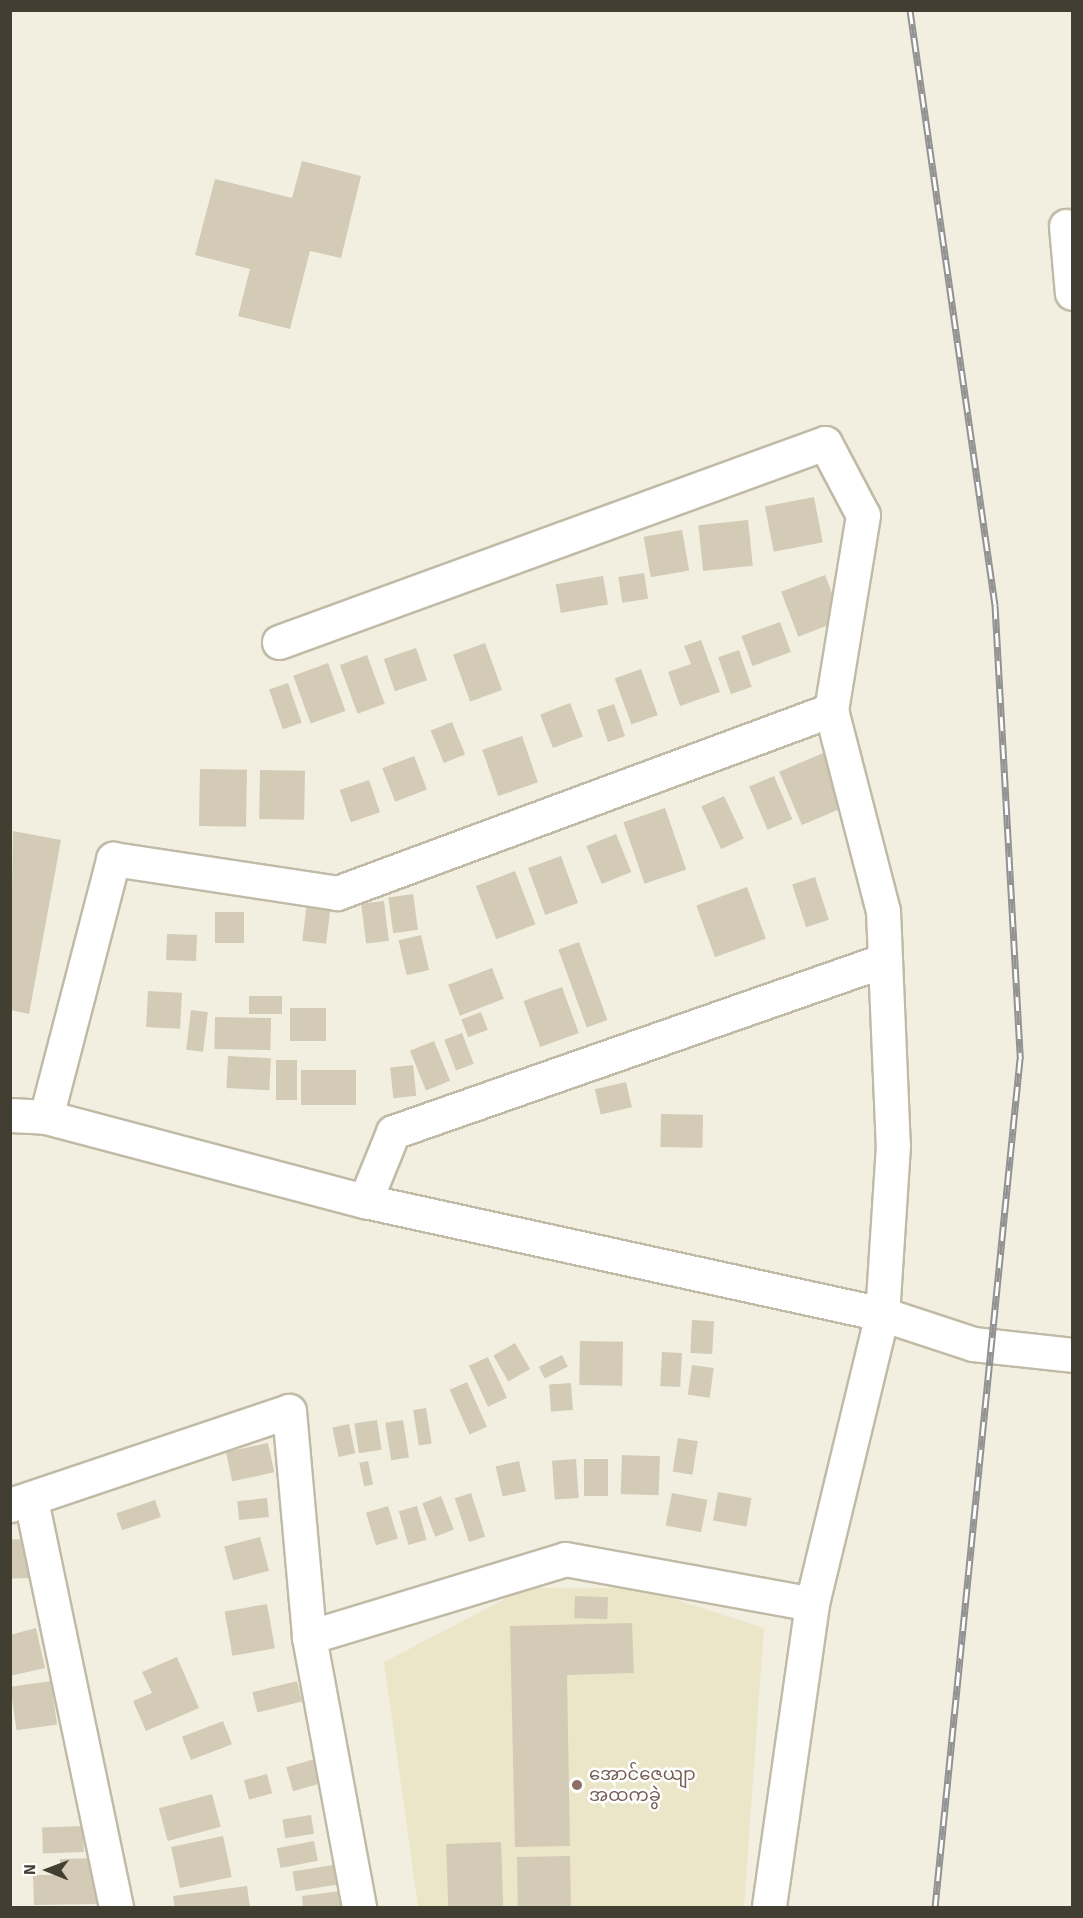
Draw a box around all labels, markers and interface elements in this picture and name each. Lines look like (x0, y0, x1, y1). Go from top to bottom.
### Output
place label: အောင်ဇေယျာ အထကခွဲ (589, 1764, 696, 1806)
marker: အောင်ဇေယျာ အထကခွဲ (570, 1778, 584, 1792)
north arrow (18, 1840, 78, 1900)
text: N (20, 1864, 40, 1875)

